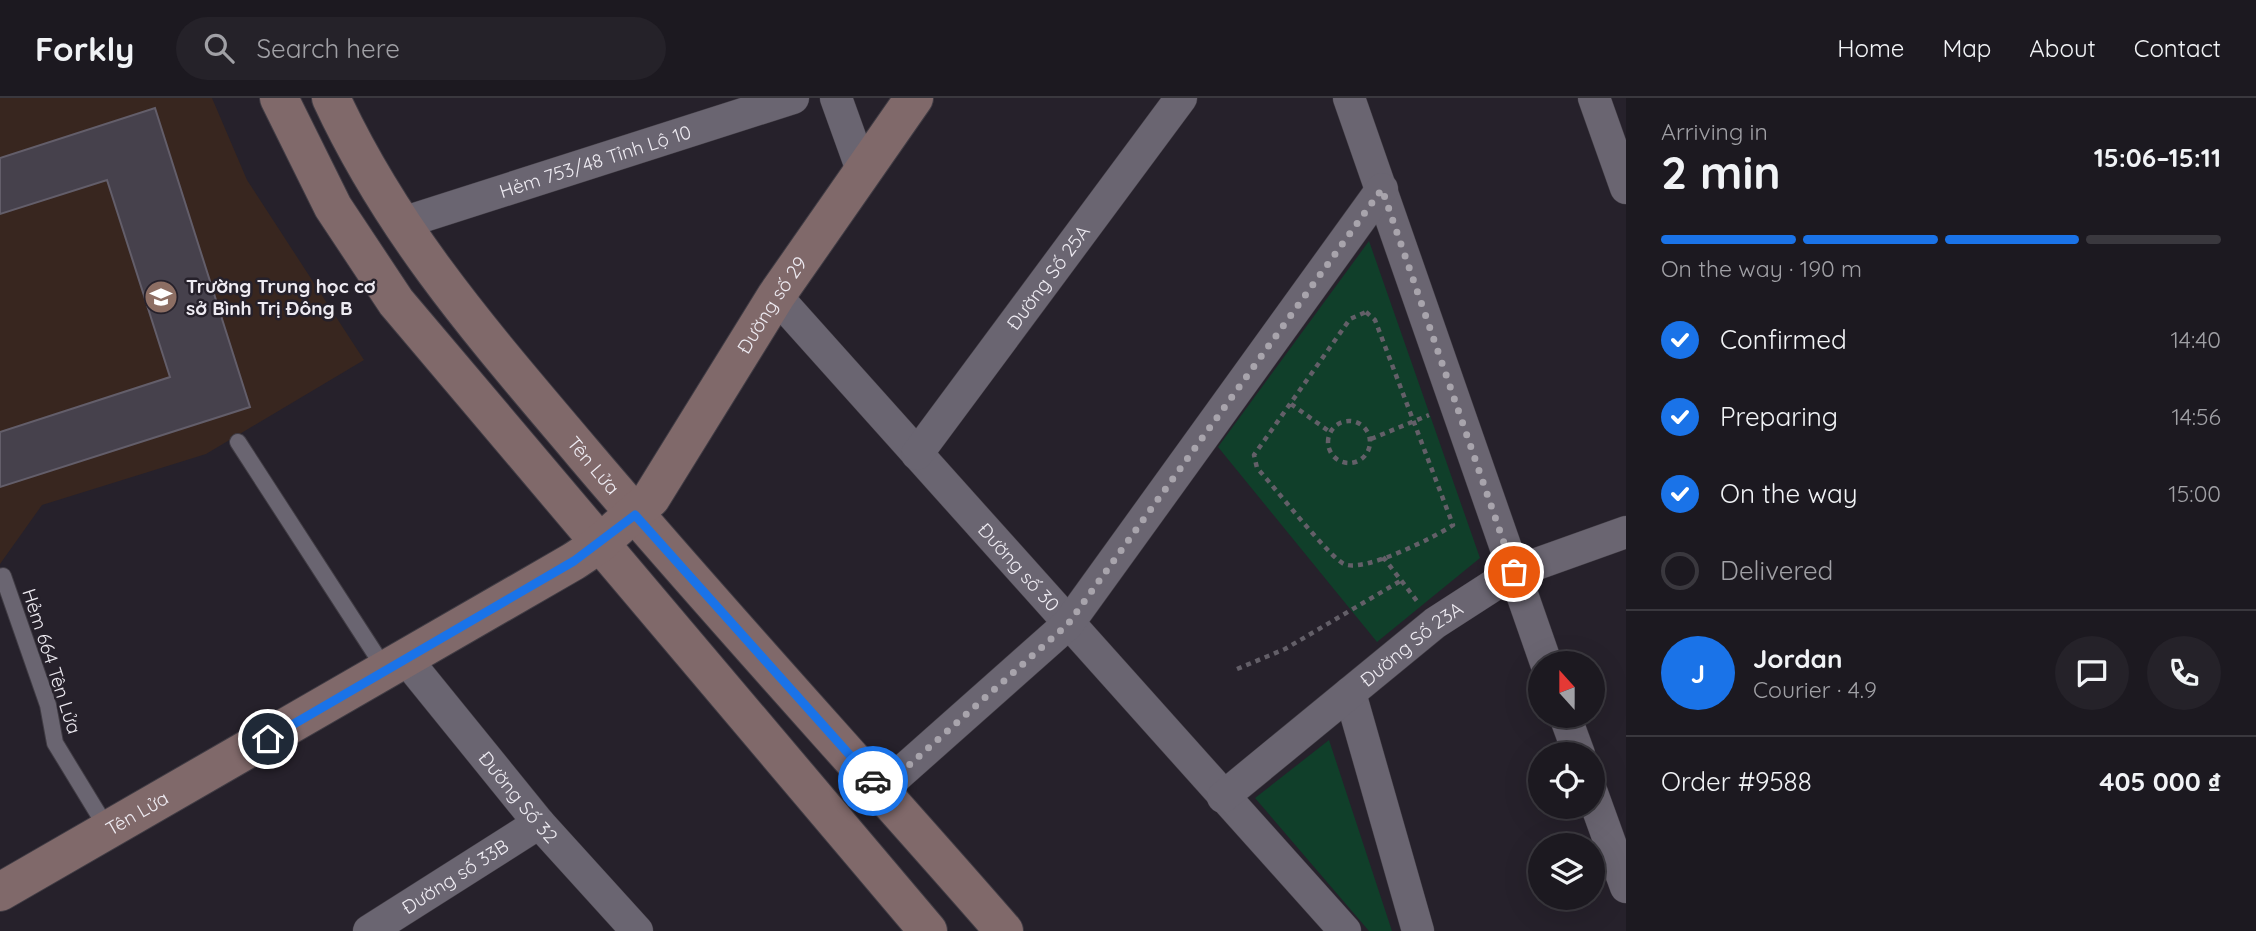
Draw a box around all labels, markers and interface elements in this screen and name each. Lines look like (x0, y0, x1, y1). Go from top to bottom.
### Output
search box (176, 17, 666, 80)
text: Forkly (35, 28, 134, 69)
icon: search (200, 29, 238, 67)
text: Search here (256, 32, 400, 65)
text: Home (1837, 33, 1904, 63)
text: Map (1942, 33, 1991, 63)
text: About (2029, 33, 2096, 63)
text: Contact (2134, 33, 2221, 63)
text: Arriving in (1661, 117, 1768, 146)
street label: Hẻm 753/48 Tỉnh Lộ 10 (496, 119, 694, 203)
text: 15:06–15:11 (2094, 141, 2221, 174)
text: 2 min (1661, 143, 1781, 201)
street label: Đường Số 25A (1001, 220, 1095, 334)
street label: Đường số 29 (731, 252, 812, 358)
text: On the way · 190 m (1661, 254, 1862, 283)
place label: Trường Trung học cơ sở Bình Trị Đông B (186, 274, 376, 320)
school or university icon: Trường Trung học cơ sở Bình Trị Đông B (142, 278, 180, 316)
icon: check (1661, 321, 1699, 359)
text: Confirmed (1720, 323, 1847, 356)
text: 14:40 (2171, 325, 2221, 354)
icon: check (1661, 398, 1699, 436)
text: Preparing (1720, 400, 1838, 433)
text: 14:56 (2172, 402, 2221, 431)
street label: Tên Lửa (562, 431, 625, 499)
icon: check (1661, 475, 1699, 513)
text: On the way (1720, 477, 1858, 510)
text: 15:00 (2168, 479, 2221, 508)
street label: Đường số 30 (973, 518, 1065, 616)
pin (1484, 542, 1544, 602)
icon: bag (1495, 553, 1533, 591)
text: Delivered (1720, 554, 1833, 587)
street label: Hẻm 664 Tên Lửa (17, 585, 87, 737)
street label: Đường Số 23A (1355, 596, 1467, 691)
button: chat (2055, 636, 2129, 710)
button: phone (2147, 636, 2221, 710)
text: Jordan (1753, 642, 1842, 675)
north arrow (1528, 651, 1605, 728)
map controls (1528, 651, 1605, 910)
text: J (1691, 657, 1705, 690)
text: Courier · 4.9 (1753, 675, 1877, 704)
pin (238, 709, 298, 769)
icon: home (249, 720, 287, 758)
button: locate (1528, 742, 1605, 819)
street label: Đường Số 32 (474, 746, 563, 848)
courier (838, 746, 908, 816)
icon: car (854, 762, 892, 800)
text: Order #9588 (1661, 765, 1812, 798)
text: 405 000 ₫ (2099, 765, 2221, 798)
street label: Tên Lửa (101, 786, 173, 841)
street label: Đường số 33B (397, 833, 513, 919)
button: layers (1528, 833, 1605, 910)

